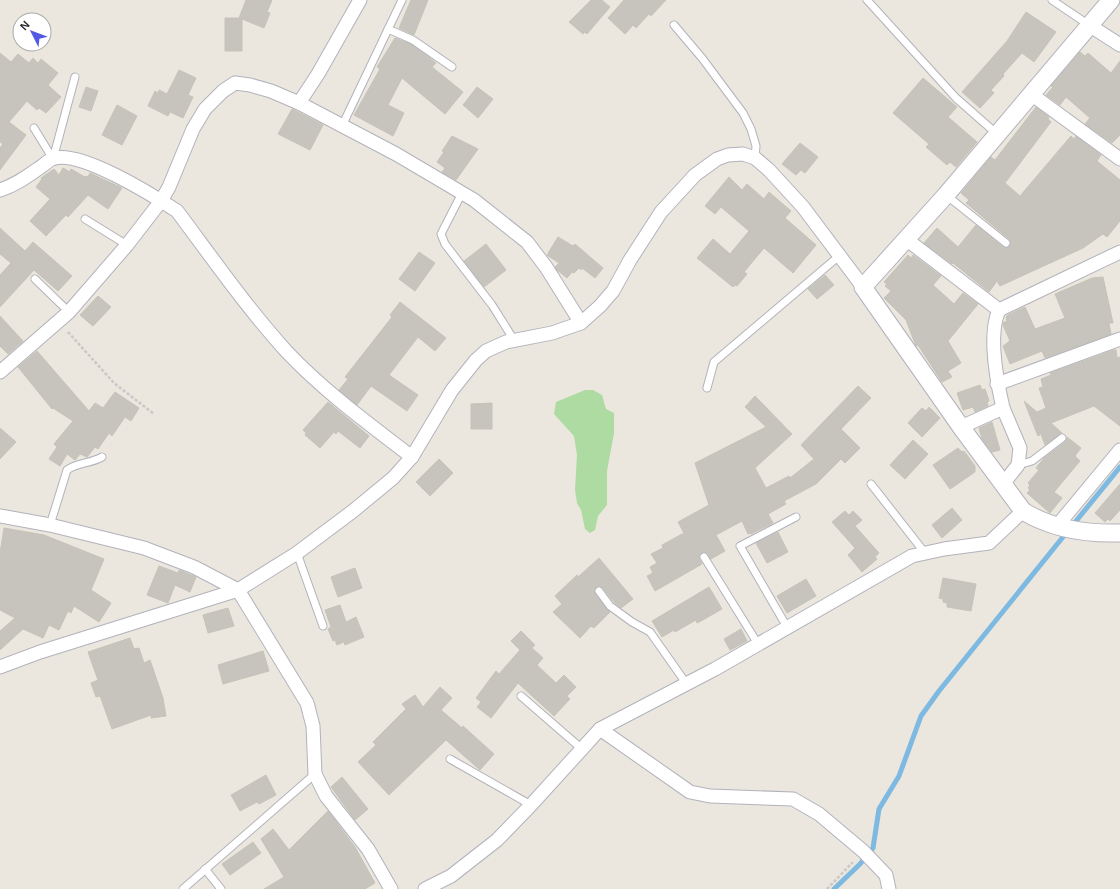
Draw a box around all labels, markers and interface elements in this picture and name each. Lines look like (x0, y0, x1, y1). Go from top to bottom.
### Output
north arrow (12, 12, 52, 52)
text: N (17, 18, 32, 32)

